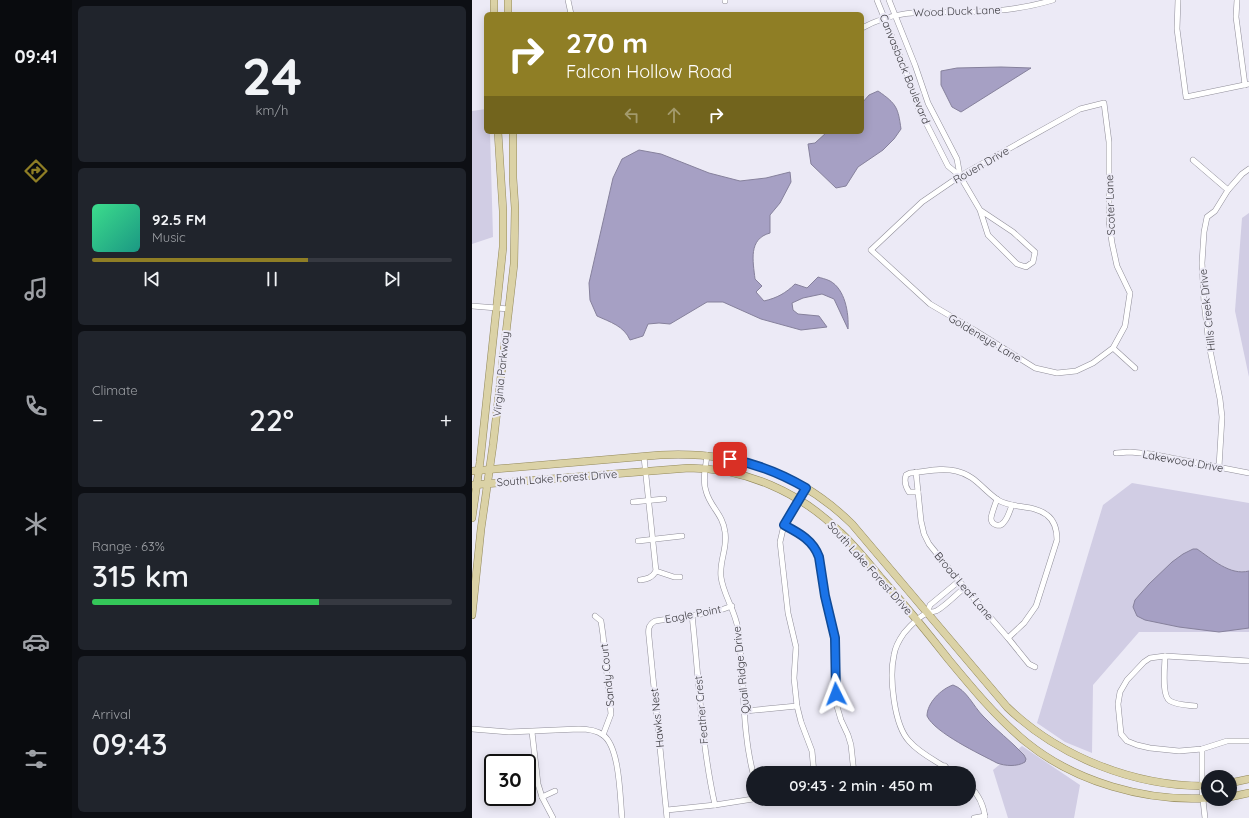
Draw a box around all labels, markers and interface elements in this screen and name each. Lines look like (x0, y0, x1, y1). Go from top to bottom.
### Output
street label: Wood Duck Lane (913, 2, 1001, 20)
street label: Canvasback Boulevard (877, 12, 933, 126)
text: 270 m (566, 25, 648, 60)
icon: right (500, 28, 552, 80)
text: 24 (242, 43, 302, 108)
text: 09:41 (14, 45, 58, 68)
text: Falcon Hollow Road (566, 60, 732, 83)
text: km/h (256, 102, 288, 118)
icon: left (621, 104, 643, 126)
icon: ahead (663, 104, 685, 126)
icon: right (705, 104, 727, 126)
street label: Rouen Drive (951, 143, 1011, 187)
icon: directions (22, 157, 50, 185)
street label: Scoter Lane (1102, 174, 1118, 236)
text: 92.5 FM (152, 210, 206, 229)
text: Music (152, 229, 186, 245)
icon: previous (141, 268, 163, 290)
icon: pause (261, 268, 283, 290)
icon: next (381, 268, 403, 290)
street label: Hills Creek Drive (1196, 268, 1218, 352)
icon: music (22, 275, 50, 303)
street label: Goldeneye Lane (946, 311, 1024, 365)
street label: Virginia Parkway (490, 331, 512, 417)
text: Climate (92, 382, 138, 398)
icon: phone (22, 392, 50, 420)
text: 22° (249, 401, 294, 439)
text: − (92, 406, 103, 434)
text: + (440, 406, 452, 434)
pin (713, 442, 747, 476)
street label: Lakewood Drive (1141, 447, 1225, 475)
icon: arrive (719, 448, 741, 470)
street label: South Lake Forest Drive (496, 467, 618, 489)
icon: climate (22, 510, 50, 538)
street label: South Lake Forest Drive (824, 518, 916, 618)
text: Range · 63% (92, 538, 165, 554)
street label: Broad Leaf Lane (931, 549, 997, 623)
text: 315 km (92, 557, 189, 595)
street label: Eagle Point (664, 602, 723, 626)
street label: Quail Ridge Drive (729, 625, 753, 715)
icon: car (22, 628, 50, 656)
street label: Sandy Court (597, 643, 617, 707)
position arrow (815, 673, 857, 715)
street label: Feather Crest (691, 675, 711, 745)
street label: Hawks Nest (647, 687, 667, 749)
text: Arrival (92, 706, 131, 722)
text: 09:43 (92, 725, 168, 763)
icon: filters (22, 745, 50, 773)
speed limit sign: 30 (484, 754, 536, 806)
map controls (1201, 770, 1237, 806)
button: search (1201, 770, 1237, 806)
text: 09:43 · 2 min · 450 m (789, 776, 933, 795)

